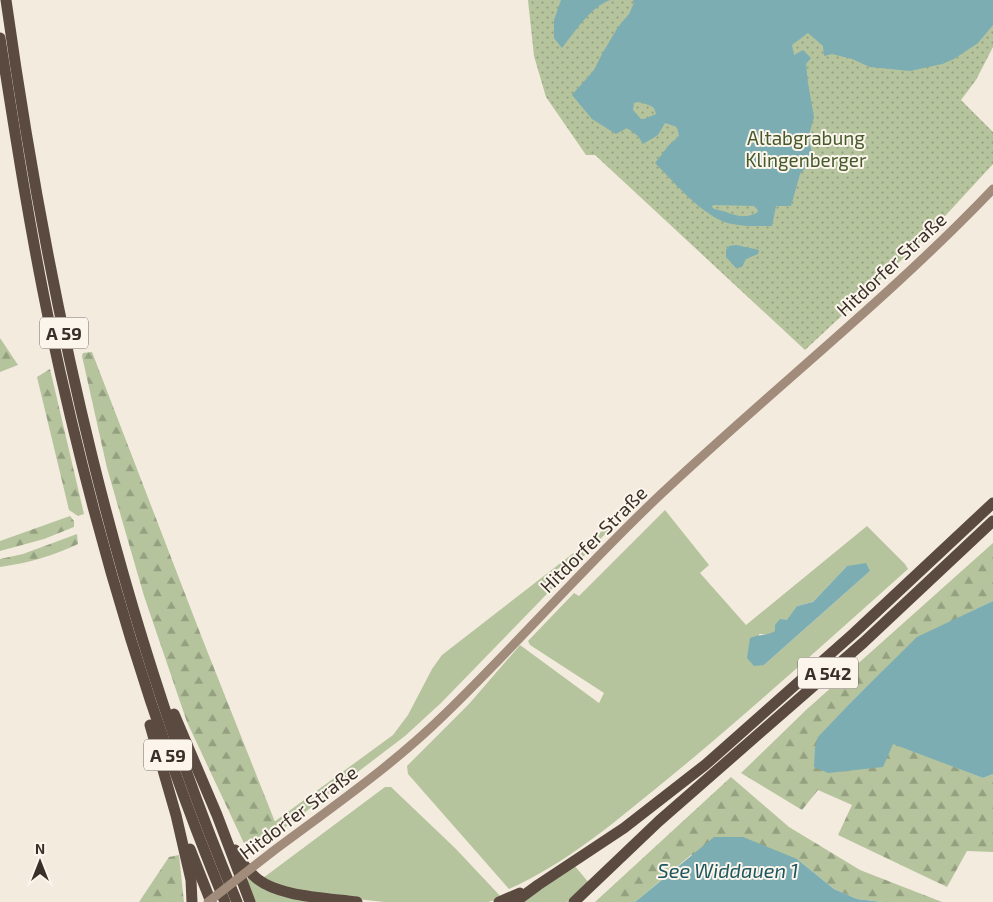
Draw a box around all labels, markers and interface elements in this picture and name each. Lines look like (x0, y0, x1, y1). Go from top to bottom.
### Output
park label: Altabgrabung Klingenberger (745, 126, 867, 171)
street label: Hitdorfer Straße (831, 207, 951, 321)
road number: A 59 (40, 317, 88, 348)
street label: Hitdorfer Straße (535, 481, 651, 597)
road number: A 542 (798, 658, 858, 688)
road number: A 59 (144, 740, 192, 770)
street label: Hitdorfer Straße (235, 760, 361, 864)
north arrow (15, 837, 65, 887)
text: N (35, 840, 45, 857)
water label: See Widdauen 1 (658, 858, 798, 882)

